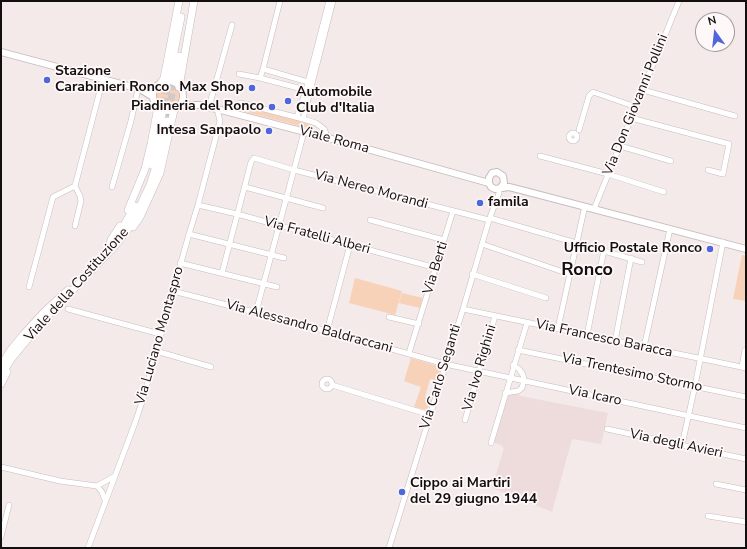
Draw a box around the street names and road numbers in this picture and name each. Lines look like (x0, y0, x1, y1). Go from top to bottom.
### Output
street label: Via Don Giovanni Pollini (600, 32, 672, 178)
street label: Viale Roma (297, 123, 371, 157)
street label: Via Nereo Morandi (312, 167, 430, 213)
street label: Via Fratelli Alberi (262, 214, 372, 258)
street label: Viale della Costituzione (21, 225, 133, 345)
street label: Via Berti (420, 240, 452, 296)
street label: Via Luciano Montaspro (132, 265, 188, 407)
street label: Via Alessandro Baldraccani (224, 297, 394, 357)
street label: Via Francesco Baracca (534, 316, 674, 362)
street label: Via Carlo Seganti (417, 323, 465, 431)
street label: Via Ivo Righini (460, 323, 500, 413)
street label: Via Trentesimo Stormo (560, 350, 704, 396)
street label: Via Icaro (567, 382, 623, 410)
street label: Via degli Avieri (628, 426, 724, 462)

